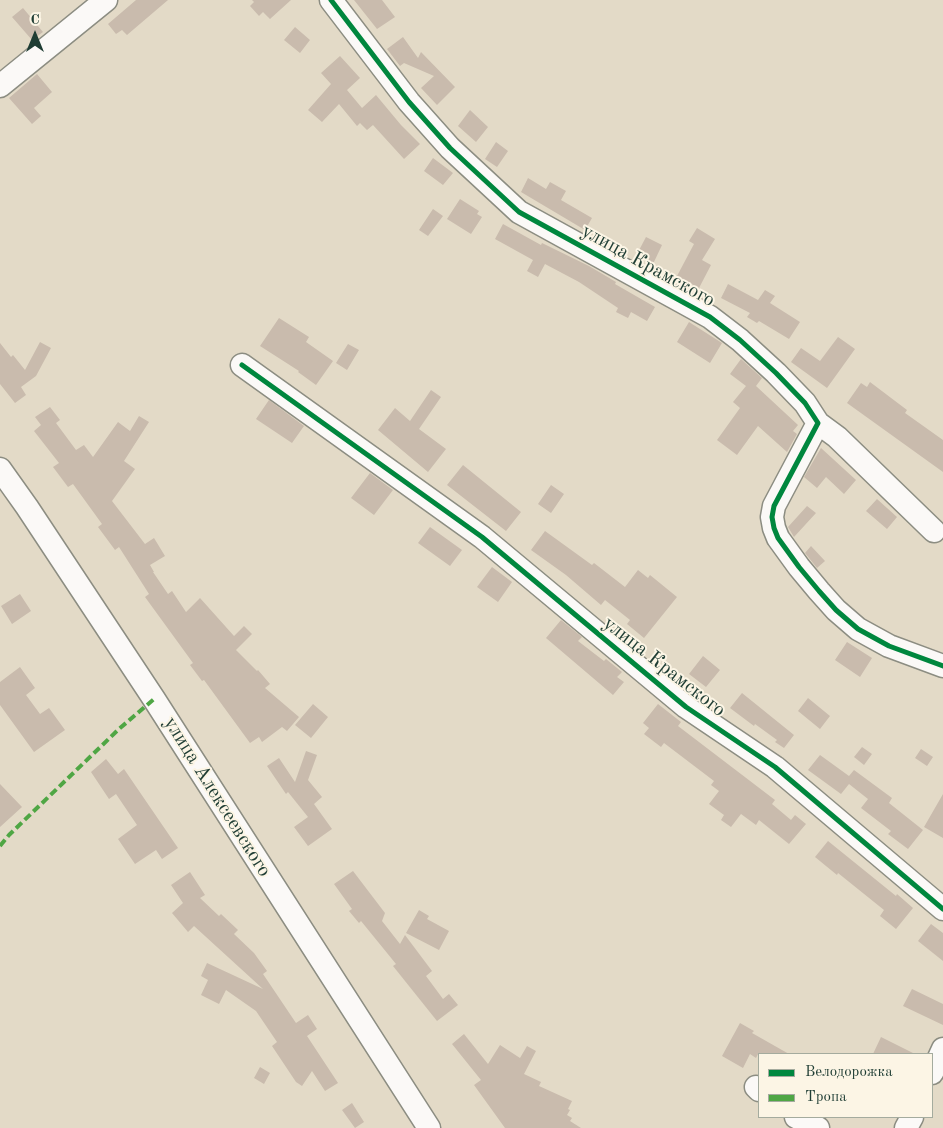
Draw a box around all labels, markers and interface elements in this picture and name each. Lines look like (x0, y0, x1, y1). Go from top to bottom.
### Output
north arrow (10, 10, 60, 60)
text: С (30, 13, 40, 27)
street label: улица Крамского (577, 219, 719, 313)
street label: улица Крамского (598, 612, 730, 722)
street label: улица Алексеевского (158, 712, 276, 882)
legend (758, 1053, 933, 1118)
text: Велодорожка (805, 1065, 893, 1080)
text: Тропа (805, 1090, 847, 1105)

